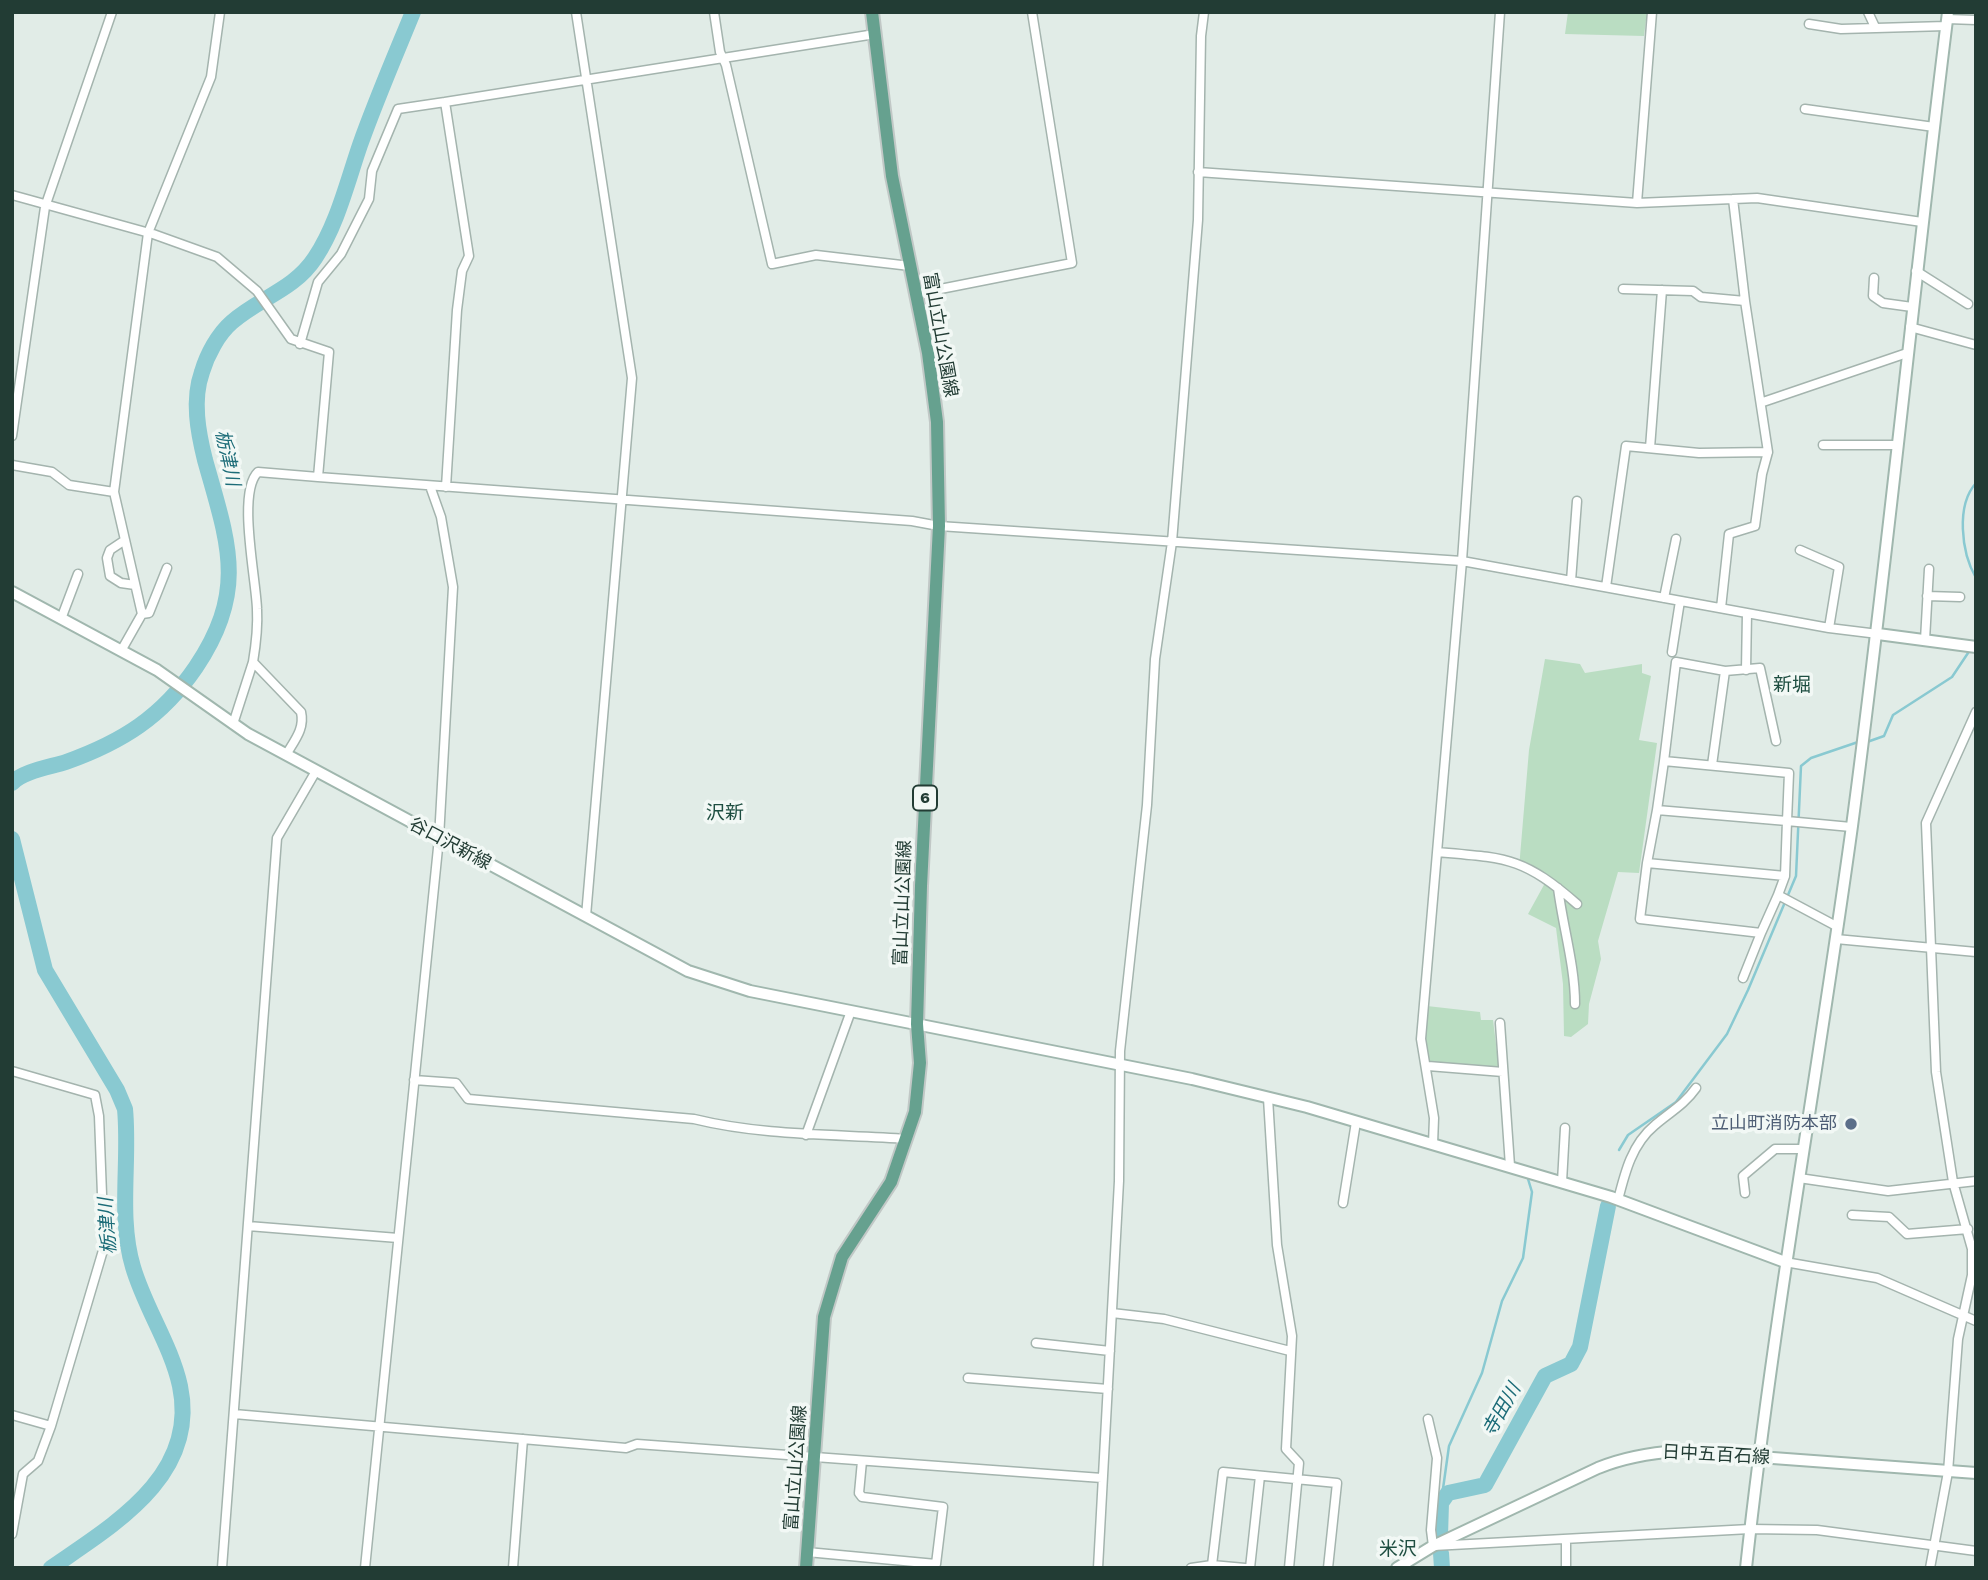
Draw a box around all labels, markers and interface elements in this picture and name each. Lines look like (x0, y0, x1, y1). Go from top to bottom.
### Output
street label: 富山立山公園線 (918, 271, 962, 399)
water label: 栃津川 (210, 428, 244, 488)
district label: 新堀 (1773, 674, 1811, 696)
road number: 6 (913, 786, 937, 810)
district label: 沢新 (706, 802, 744, 824)
street label: 谷口沢新線 (405, 813, 495, 875)
street label: 富山立山公園線 (890, 840, 916, 966)
place label: 立山町消防本部 (1711, 1113, 1837, 1135)
marker: 立山町消防本部 (1843, 1116, 1859, 1132)
water label: 栃津川 (95, 1197, 121, 1255)
water label: 寺田川 (1478, 1380, 1526, 1440)
street label: 富山立山公園線 (781, 1404, 811, 1532)
street label: 日中五百石線 (1662, 1441, 1770, 1469)
district label: 米沢 (1379, 1538, 1417, 1560)

